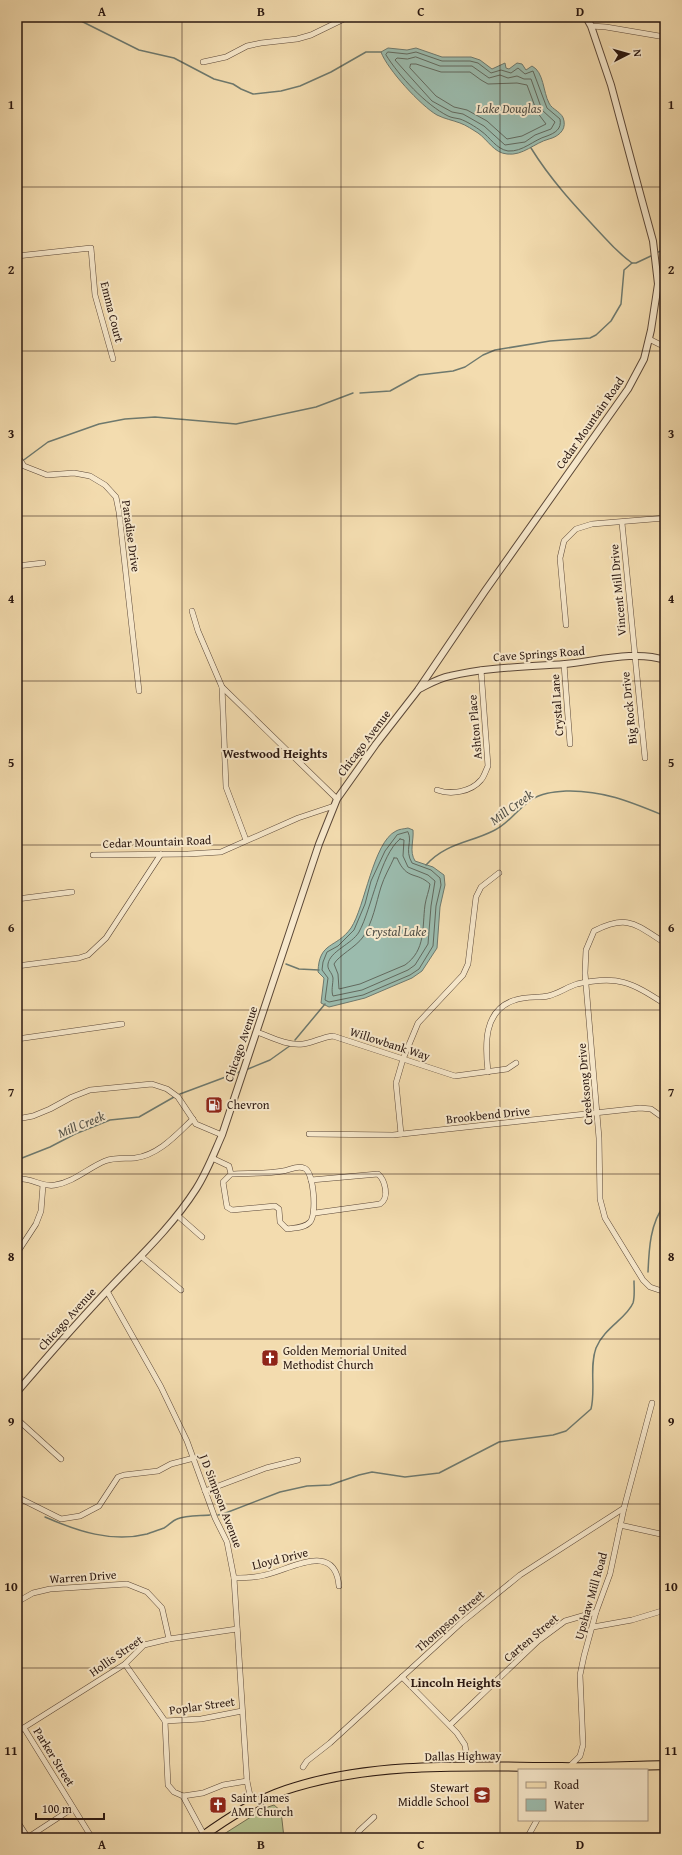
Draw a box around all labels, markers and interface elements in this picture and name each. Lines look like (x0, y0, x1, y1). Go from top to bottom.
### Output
text: A (98, 2, 107, 21)
text: B (257, 2, 265, 21)
text: C (417, 2, 425, 21)
text: D (576, 2, 584, 21)
north arrow (608, 34, 648, 74)
text: N (630, 48, 646, 58)
text: 1 (8, 95, 14, 114)
text: 1 (668, 95, 674, 114)
water label: Lake Douglas (476, 99, 542, 118)
text: 2 (8, 260, 15, 279)
text: 2 (668, 260, 675, 279)
street label: Emma Court (97, 280, 128, 345)
street label: Cedar Mountain Road (551, 373, 628, 472)
text: 3 (8, 424, 14, 443)
text: 3 (668, 424, 674, 443)
street label: Paradise Drive (118, 499, 145, 573)
street label: Vincent Mill Drive (605, 543, 630, 637)
text: 4 (8, 589, 15, 608)
text: 4 (668, 589, 675, 608)
street label: Cave Springs Road (493, 642, 586, 665)
street label: Big Rock Drive (616, 671, 641, 745)
street label: Crystal Lane (546, 673, 567, 737)
street label: Ashton Place (463, 694, 486, 760)
street label: Chicago Avenue (333, 706, 394, 779)
district label: Westwood Heights (222, 744, 328, 763)
text: 5 (8, 753, 15, 772)
text: 5 (668, 753, 675, 772)
water label: Mill Creek (486, 785, 537, 830)
street label: Cedar Mountain Road (102, 831, 212, 852)
text: 6 (8, 918, 15, 937)
text: 6 (668, 918, 675, 937)
water label: Crystal Lake (366, 922, 426, 941)
street label: Chicago Avenue (220, 1003, 262, 1084)
street label: Willowbank Way (348, 1023, 433, 1065)
street label: Creeksong Drive (572, 1042, 597, 1126)
text: 7 (8, 1083, 15, 1102)
text: 7 (668, 1083, 675, 1102)
fuel station icon: Chevron (204, 1095, 224, 1115)
place label: Chevron (227, 1096, 270, 1113)
street label: Brookbend Drive (445, 1102, 531, 1127)
water label: Mill Creek (55, 1106, 108, 1143)
text: 8 (8, 1247, 15, 1266)
text: 8 (668, 1247, 675, 1266)
street label: Chicago Avenue (34, 1283, 100, 1354)
place label: Golden Memorial United Methodist Church (283, 1342, 407, 1373)
church icon: Golden Memorial United Methodist Church (260, 1348, 280, 1368)
text: 9 (8, 1412, 15, 1431)
text: 9 (668, 1412, 675, 1431)
street label: J D Simpson Avenue (195, 1450, 247, 1550)
street label: Lloyd Drive (250, 1543, 310, 1574)
street label: Upshaw Mill Road (570, 1550, 611, 1642)
street label: Warren Drive (49, 1566, 117, 1587)
text: 10 (4, 1577, 18, 1596)
text: 10 (664, 1577, 678, 1596)
street label: Thompson Street (411, 1585, 488, 1655)
street label: Carten Street (500, 1609, 562, 1666)
street label: Hollis Street (85, 1630, 147, 1680)
district label: Lincoln Heights (411, 1673, 502, 1692)
street label: Poplar Street (168, 1692, 237, 1719)
street label: Parker Street (30, 1724, 80, 1790)
text: 11 (4, 1741, 18, 1760)
text: 11 (664, 1741, 678, 1760)
street label: Dallas Highway (424, 1746, 502, 1765)
legend (518, 1769, 648, 1821)
text: Road (554, 1776, 580, 1793)
place label: Stewart Middle School (398, 1779, 470, 1810)
school or university icon: Stewart Middle School (472, 1785, 492, 1805)
place label: Saint James AME Church (231, 1789, 293, 1820)
scale bar (36, 1795, 104, 1821)
church icon: Saint James AME Church (208, 1795, 228, 1815)
text: Water (554, 1796, 584, 1813)
text: 100 m (42, 1800, 72, 1817)
text: A (98, 1835, 107, 1854)
text: B (257, 1835, 265, 1854)
text: C (417, 1835, 425, 1854)
text: D (576, 1835, 584, 1854)

